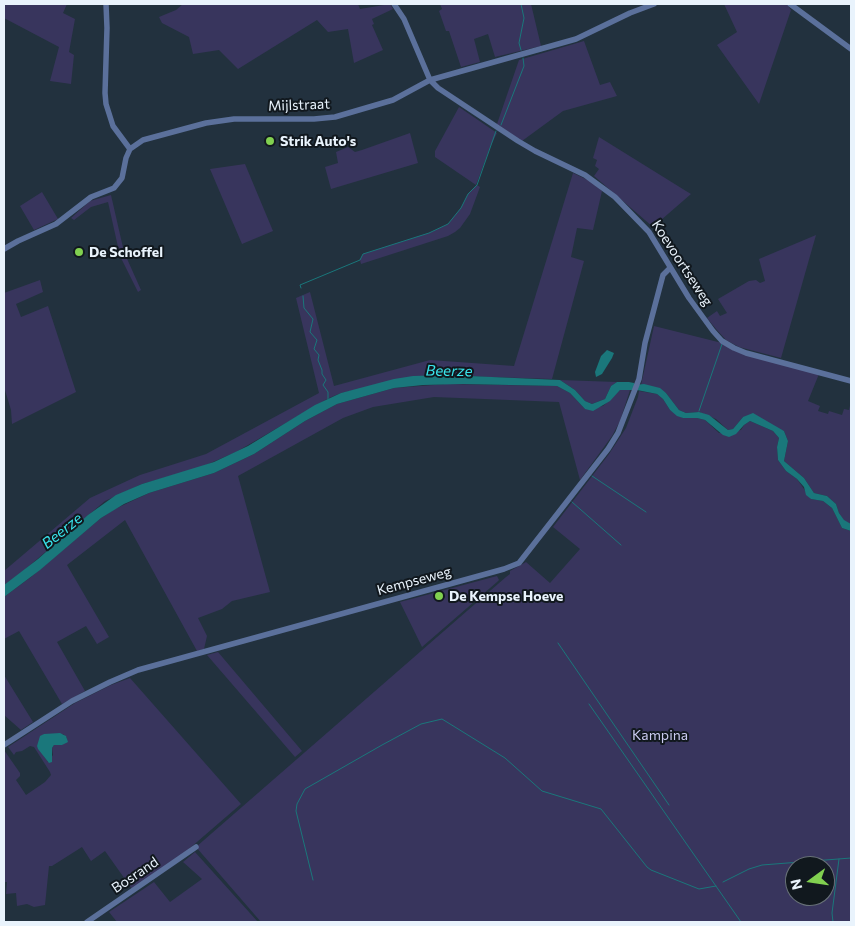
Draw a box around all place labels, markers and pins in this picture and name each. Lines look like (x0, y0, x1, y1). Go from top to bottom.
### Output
place label: Strik Auto's (280, 133, 356, 149)
marker: Strik Auto's (264, 135, 276, 147)
place label: De Schoffel (89, 244, 163, 260)
marker: De Schoffel (73, 246, 85, 258)
place label: De Kempse Hoeve (449, 588, 563, 604)
marker: De Kempse Hoeve (433, 590, 445, 602)

